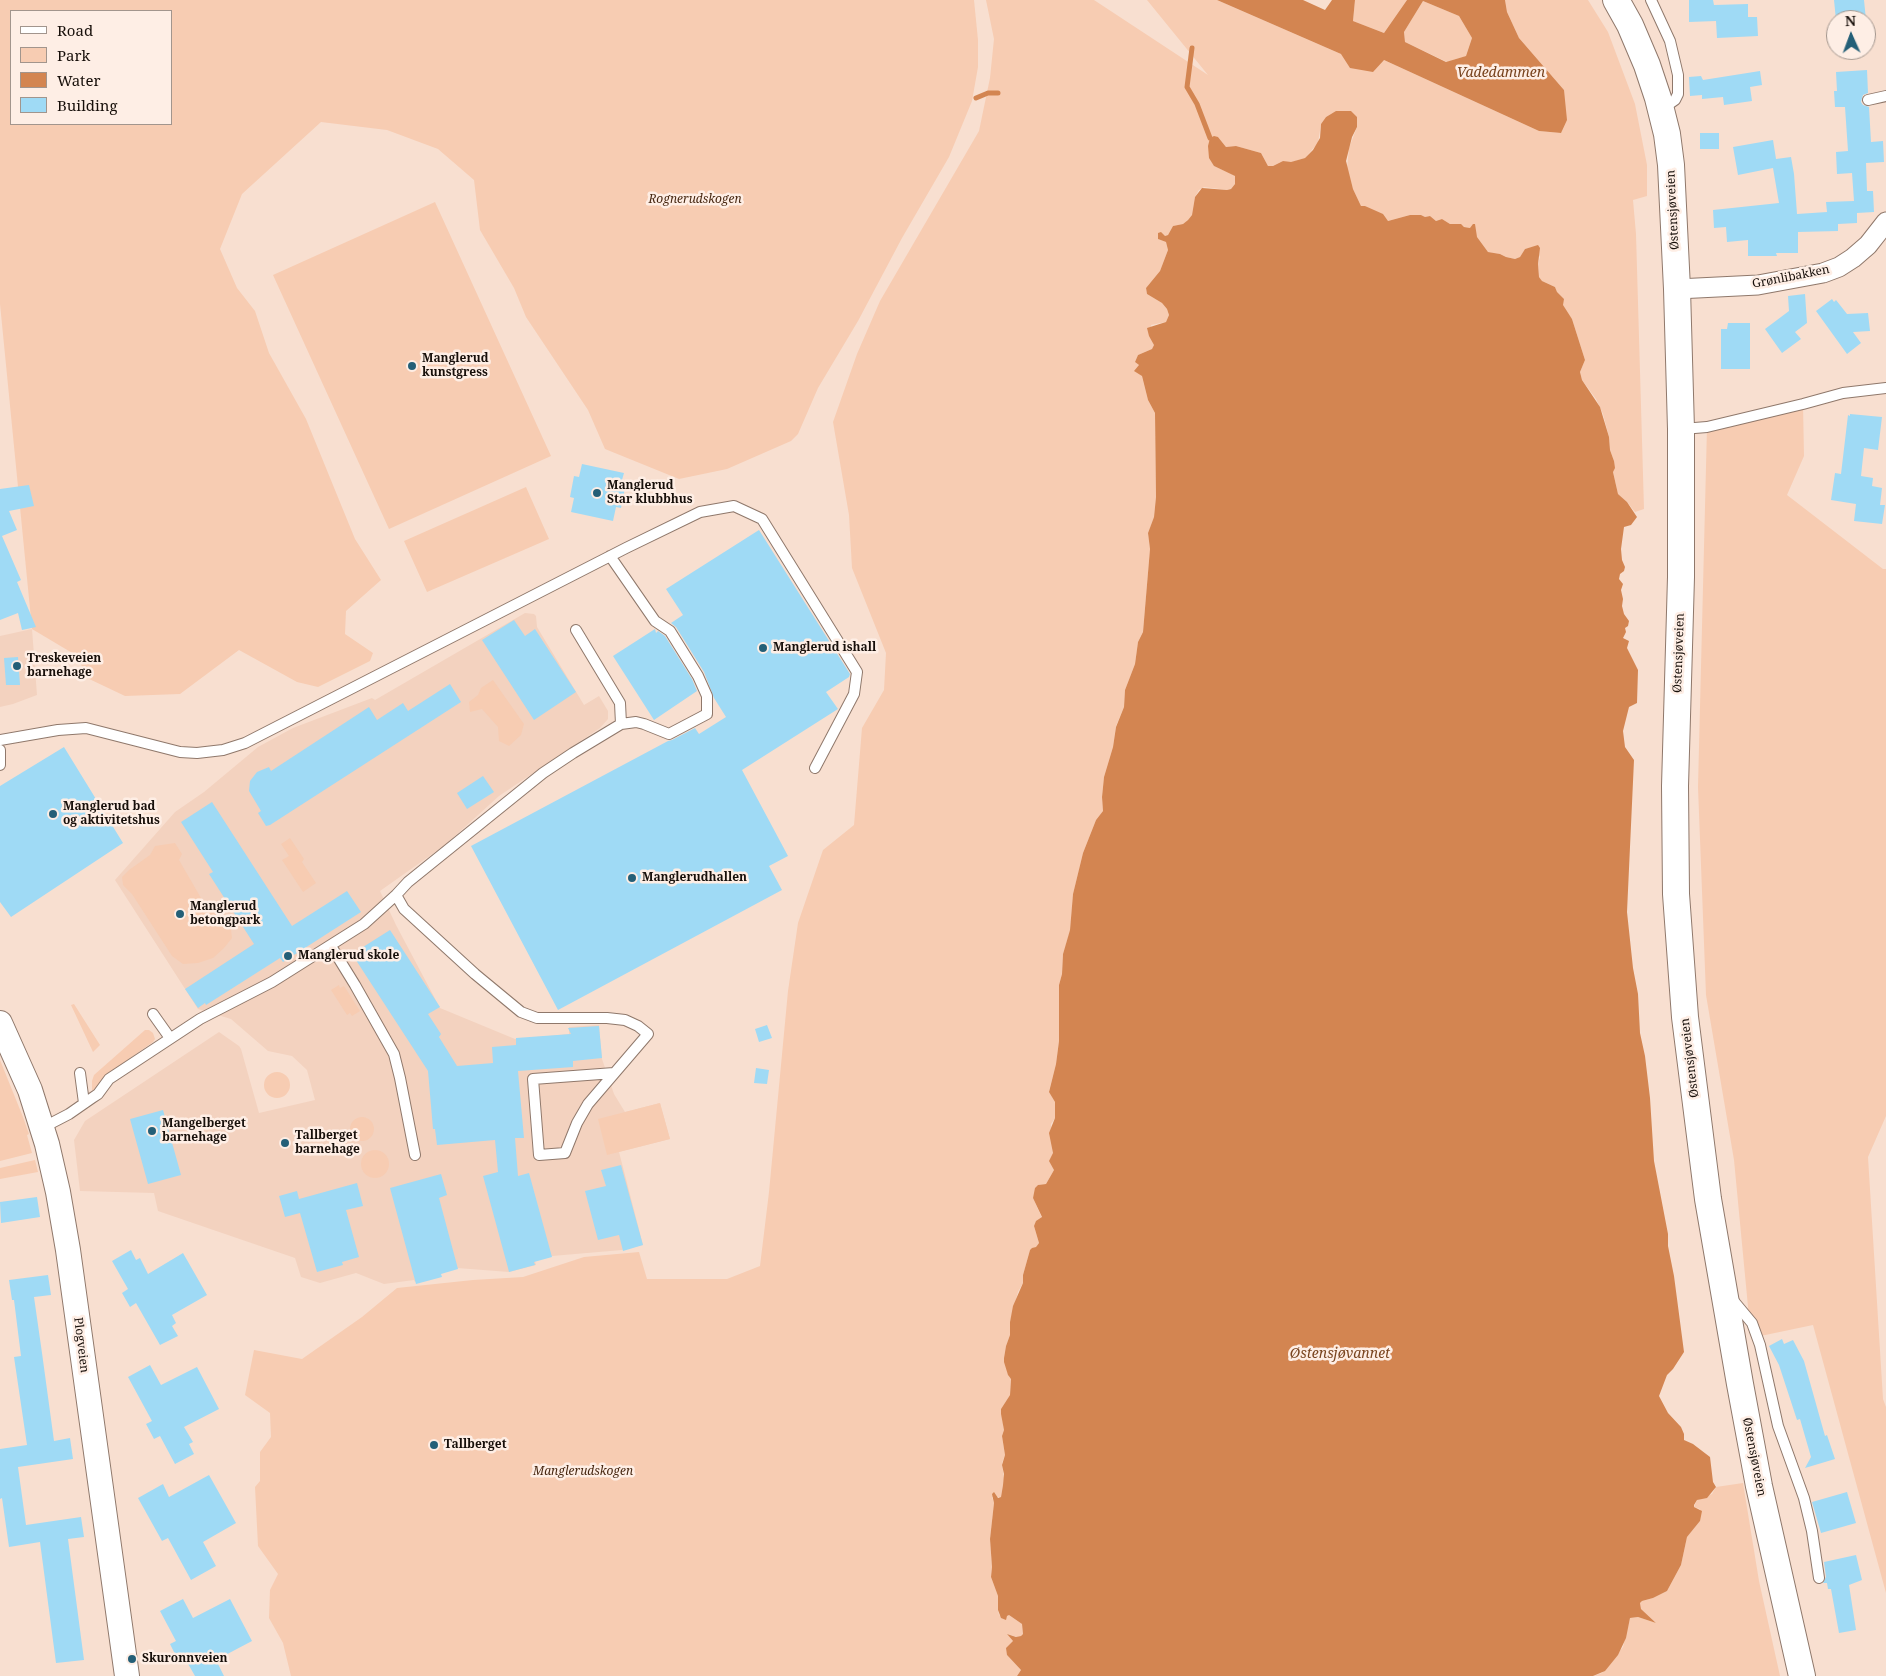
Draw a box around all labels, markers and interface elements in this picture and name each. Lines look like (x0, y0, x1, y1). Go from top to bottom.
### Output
legend (10, 10, 172, 125)
north arrow (1826, 10, 1876, 60)
text: N (1845, 11, 1856, 30)
text: Road (57, 20, 93, 40)
text: Park (57, 45, 90, 65)
water label: Vadedammen (1457, 65, 1545, 81)
text: Water (57, 70, 100, 90)
text: Building (57, 95, 118, 115)
street label: Østensjøveien (1664, 170, 1682, 250)
park label: Rognerudskogen (648, 193, 742, 207)
street label: Grønlibakken (1751, 262, 1831, 292)
place label: Manglerud kunstgress (422, 352, 489, 380)
marker: Manglerud kunstgress (406, 360, 418, 372)
place label: Manglerud Star klubbhus (607, 479, 693, 507)
marker: Manglerud Star klubbhus (591, 487, 603, 499)
street label: Østensjøveien (1670, 613, 1688, 693)
place label: Manglerud ishall (773, 641, 876, 655)
marker: Manglerud ishall (757, 642, 769, 654)
place label: Treskeveien barnehage (27, 652, 101, 680)
marker: Treskeveien barnehage (11, 660, 23, 672)
place label: Manglerud bad og aktivitetshus (63, 800, 160, 828)
marker: Manglerud bad og aktivitetshus (47, 808, 59, 820)
place label: Manglerudhallen (642, 871, 747, 885)
marker: Manglerudhallen (626, 872, 638, 884)
place label: Manglerud betongpark (190, 900, 260, 928)
marker: Manglerud betongpark (174, 908, 186, 920)
place label: Manglerud skole (298, 949, 399, 963)
marker: Manglerud skole (282, 950, 294, 962)
street label: Østensjøveien (1678, 1017, 1702, 1099)
place label: Mangelberget barnehage (162, 1117, 246, 1145)
marker: Mangelberget barnehage (146, 1125, 158, 1137)
place label: Tallberget barnehage (295, 1129, 360, 1157)
marker: Tallberget barnehage (279, 1137, 291, 1149)
street label: Plogveien (70, 1316, 92, 1374)
water label: Østensjøvannet (1290, 1346, 1390, 1362)
street label: Østensjøveien (1739, 1416, 1769, 1498)
place label: Tallberget (444, 1438, 506, 1452)
marker: Tallberget (428, 1439, 440, 1451)
park label: Manglerudskogen (533, 1465, 633, 1479)
place label: Skuronnveien (142, 1652, 227, 1666)
marker: Skuronnveien (126, 1653, 138, 1665)

